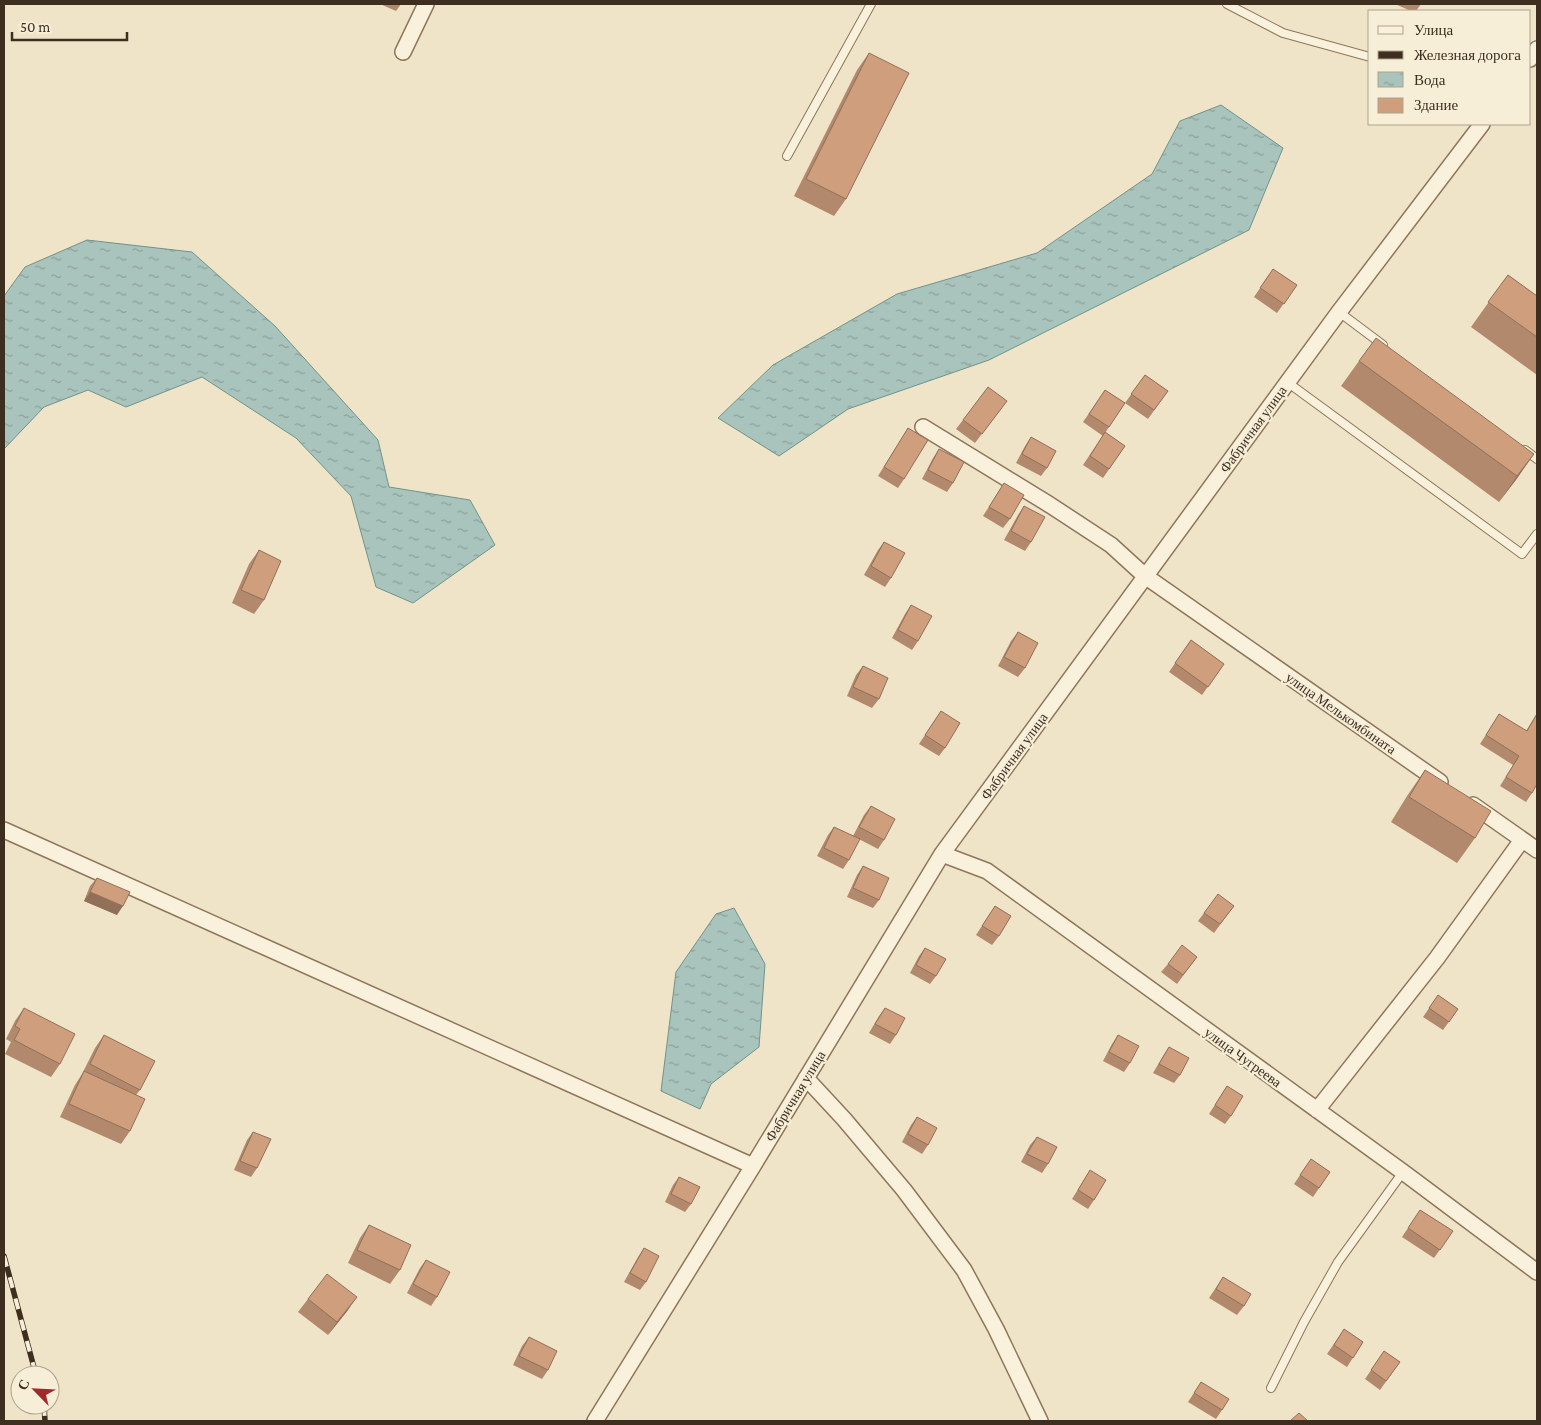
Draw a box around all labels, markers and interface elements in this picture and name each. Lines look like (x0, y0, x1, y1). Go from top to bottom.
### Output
scale bar (12, 10, 128, 42)
legend (1368, 10, 1531, 125)
text: 50 m (20, 19, 50, 35)
text: Улица (1414, 22, 1453, 38)
text: Железная дорога (1414, 47, 1521, 63)
text: Вода (1414, 72, 1446, 88)
text: Здание (1414, 97, 1458, 113)
street label: Фабричная улица (1216, 382, 1290, 475)
street label: улица Мелькомбината (1283, 669, 1400, 758)
street label: Фабричная улица (977, 709, 1051, 802)
street label: улица Чугреева (1201, 1024, 1285, 1091)
street label: Фабричная улица (762, 1047, 829, 1144)
north arrow (10, 1365, 60, 1415)
text: С (14, 1377, 32, 1393)

